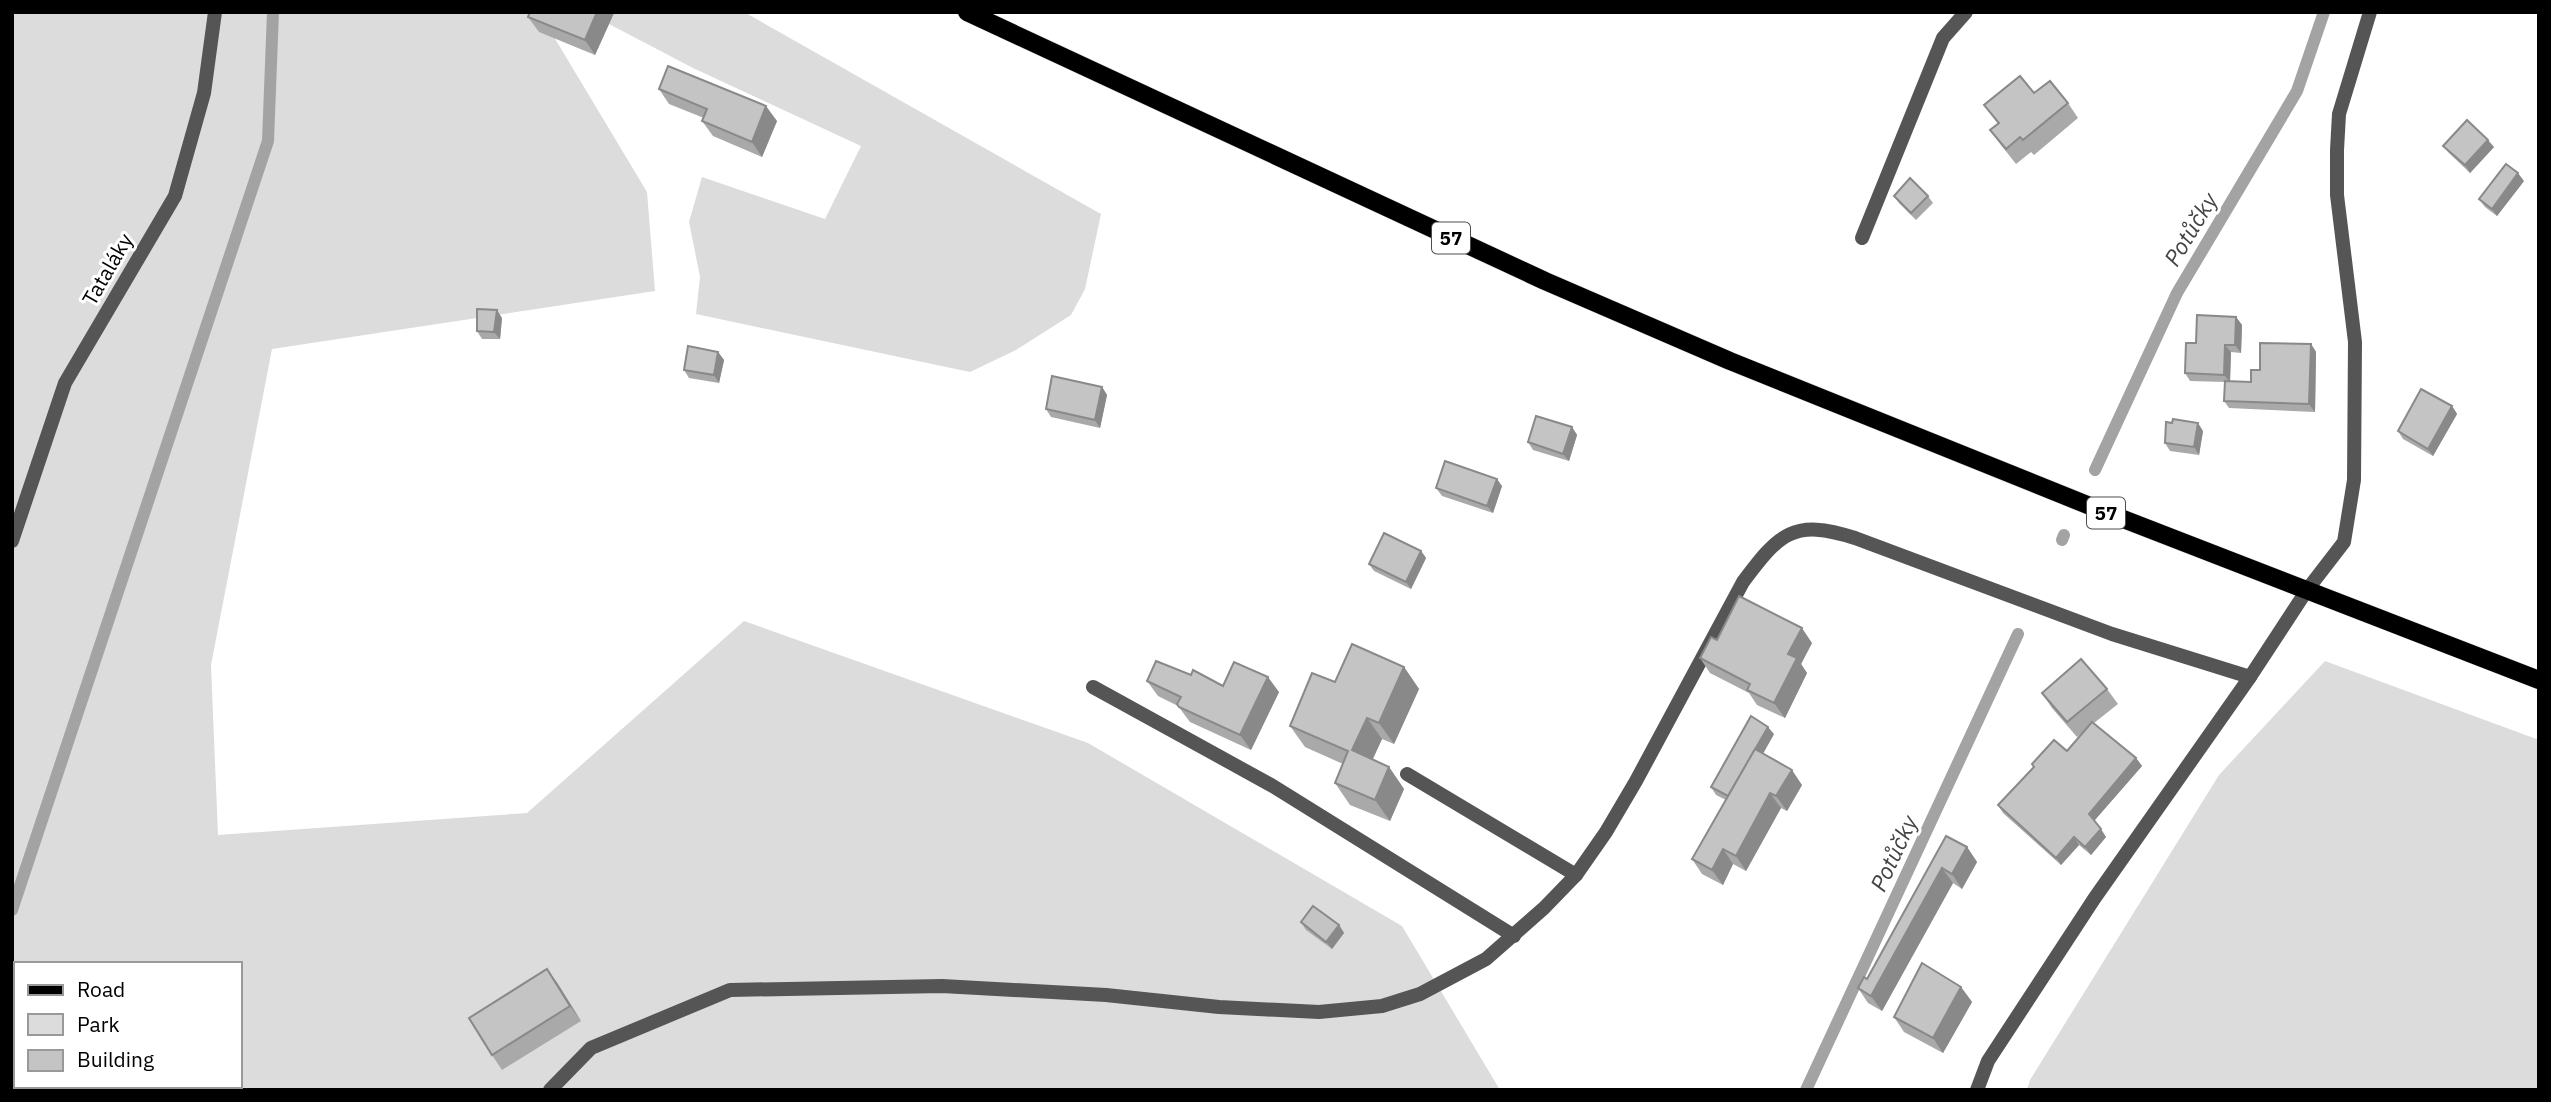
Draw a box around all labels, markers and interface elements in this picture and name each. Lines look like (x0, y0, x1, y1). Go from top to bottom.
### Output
water label: Potůčky (2156, 186, 2224, 271)
road number: 57 (1432, 222, 1470, 254)
street label: Tataláky (75, 227, 139, 310)
road number: 57 (2087, 498, 2125, 528)
water label: Potůčky (1862, 809, 1924, 896)
legend (14, 962, 242, 1088)
text: Road (77, 975, 125, 1003)
text: Park (77, 1010, 120, 1038)
text: Building (77, 1045, 154, 1073)

